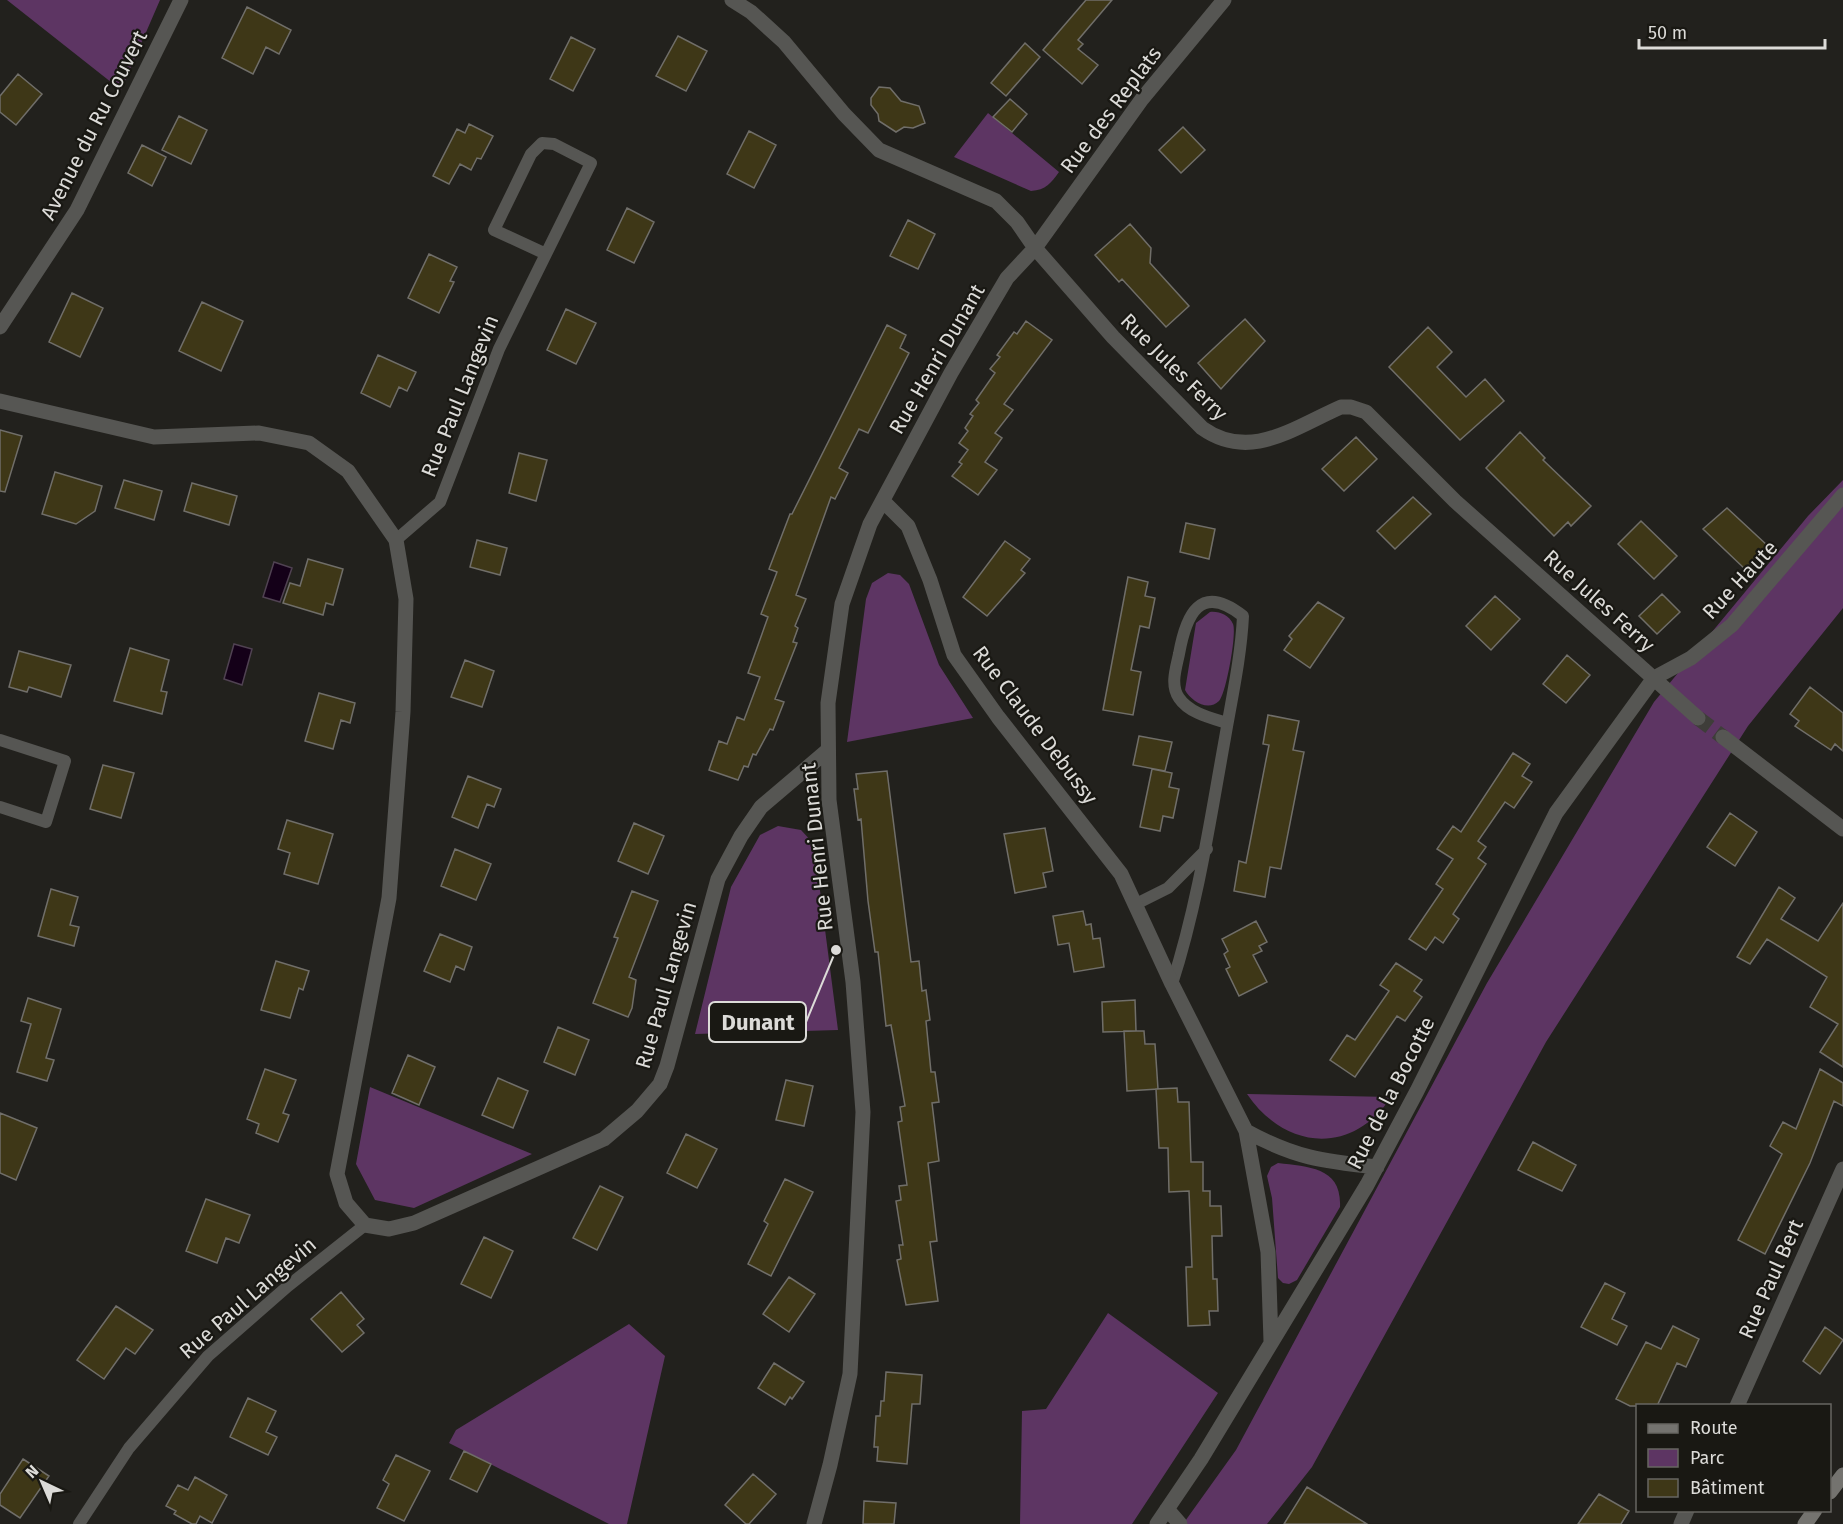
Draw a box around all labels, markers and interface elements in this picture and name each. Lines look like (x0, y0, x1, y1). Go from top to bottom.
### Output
scale bar (1639, 12, 1825, 50)
text: 50 m (1648, 22, 1687, 44)
street label: Avenue du Ru Couvert (35, 25, 153, 224)
street label: Rue des Replats (1055, 41, 1167, 179)
street label: Rue Henri Dunant (884, 279, 991, 439)
street label: Rue Jules Ferry (1115, 308, 1234, 427)
street label: Rue Paul Langevin (416, 311, 504, 481)
street label: Rue Haute (1697, 535, 1783, 625)
street label: Rue Jules Ferry (1538, 544, 1661, 658)
street label: Rue Claude Debussy (967, 641, 1103, 810)
street label: Rue Henri Dunant (795, 761, 839, 932)
street label: Rue Paul Langevin (630, 898, 702, 1072)
callout: Dunant (709, 1002, 806, 1042)
text: Dunant (722, 1009, 795, 1036)
street label: Rue de la Bocotte (1341, 1012, 1441, 1174)
street label: Rue Paul Bert (1733, 1215, 1809, 1343)
street label: Rue Paul Langevin (174, 1231, 322, 1365)
legend (1636, 1404, 1831, 1512)
text: Route (1690, 1417, 1738, 1439)
text: Parc (1690, 1447, 1725, 1469)
north arrow (12, 1452, 72, 1512)
text: N (22, 1461, 42, 1482)
text: Bâtiment (1690, 1477, 1765, 1499)

